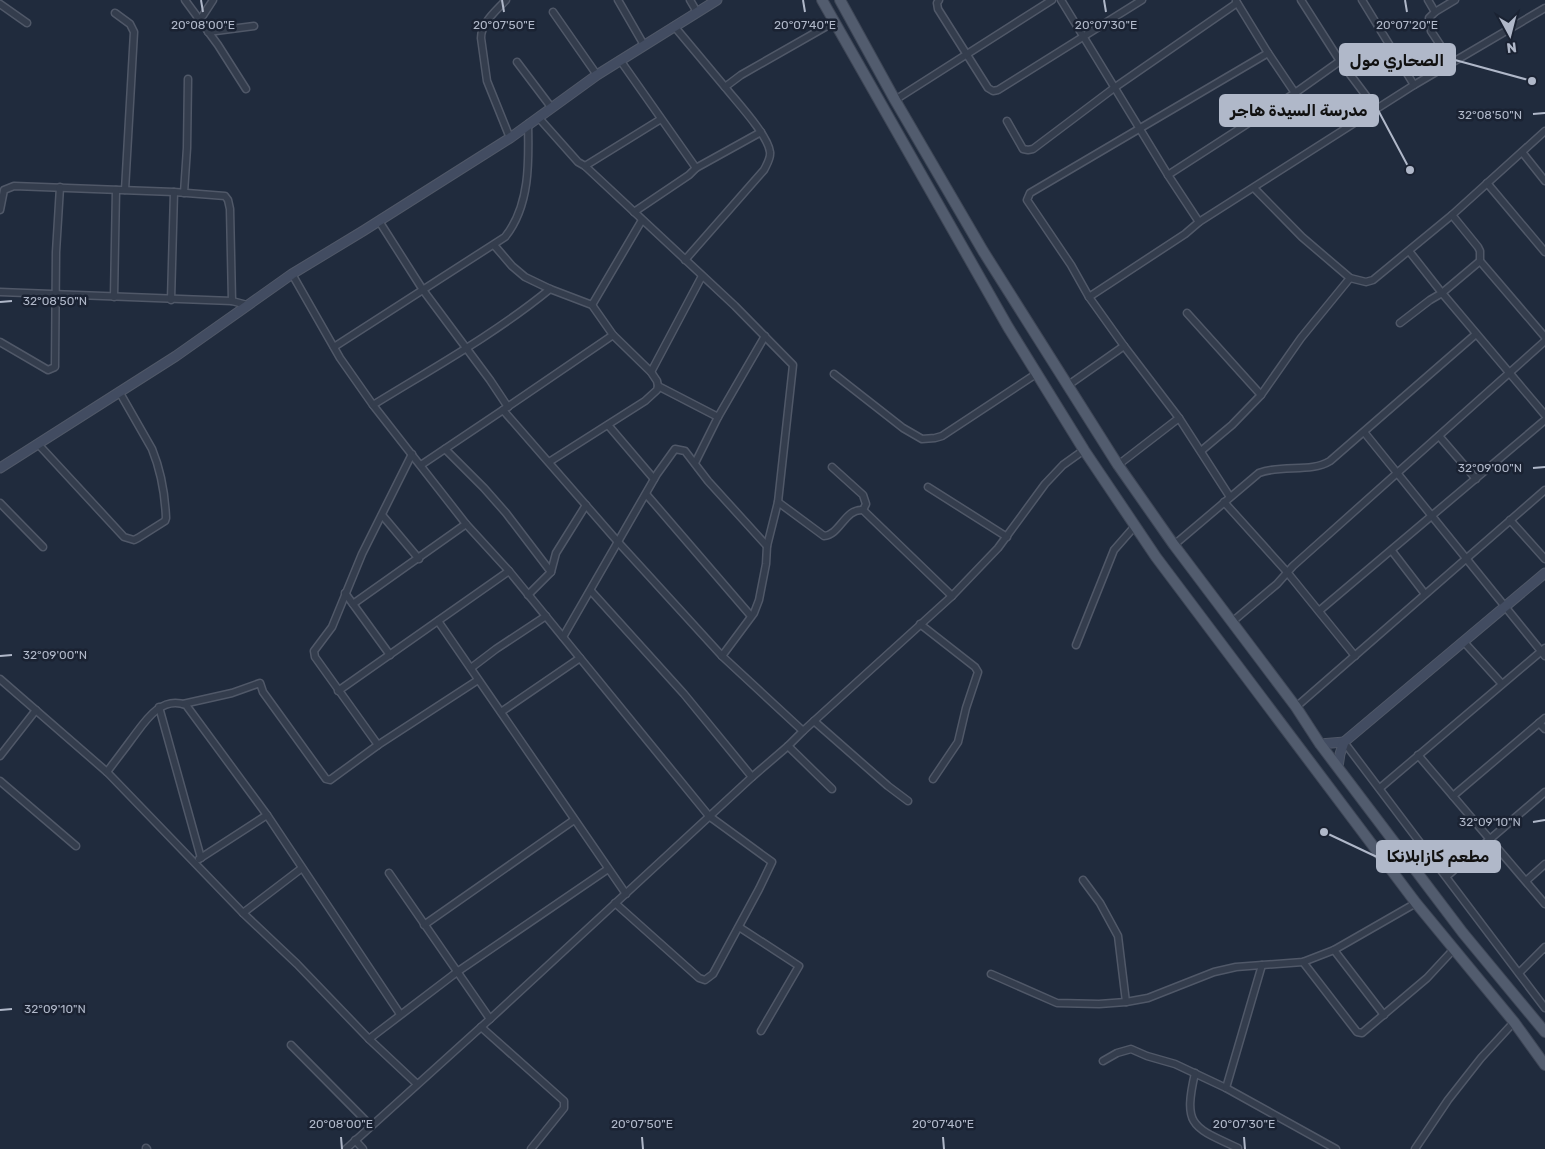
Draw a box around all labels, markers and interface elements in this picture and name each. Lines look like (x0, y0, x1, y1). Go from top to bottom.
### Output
north arrow (1485, 10, 1535, 60)
text: 20°08'00"E (171, 18, 235, 32)
text: 20°07'50"E (473, 18, 535, 32)
text: 20°07'40"E (774, 18, 836, 32)
text: 20°07'30"E (1075, 18, 1137, 32)
text: 20°07'20"E (1376, 18, 1438, 32)
text: N (1505, 38, 1518, 56)
callout: الصحاري مول (1340, 44, 1455, 75)
text: الصحاري مول (1350, 51, 1444, 72)
callout: مدرسة السيدة هاجر (1220, 95, 1378, 126)
text: مدرسة السيدة هاجر (1229, 101, 1368, 120)
text: 32°08'50"N (1458, 108, 1522, 122)
text: 32°08'50"N (23, 294, 87, 308)
text: 32°09'00"N (1458, 461, 1522, 475)
text: 32°09'00"N (23, 648, 87, 662)
text: 32°09'10"N (1459, 815, 1521, 829)
callout: مطعم كازابلانكا (1377, 841, 1500, 872)
text: مطعم كازابلانكا (1387, 847, 1489, 867)
text: 32°09'10"N (24, 1002, 86, 1016)
text: 20°08'00"E (309, 1117, 373, 1131)
text: 20°07'50"E (611, 1117, 673, 1131)
text: 20°07'40"E (912, 1117, 974, 1131)
text: 20°07'30"E (1213, 1117, 1275, 1131)

